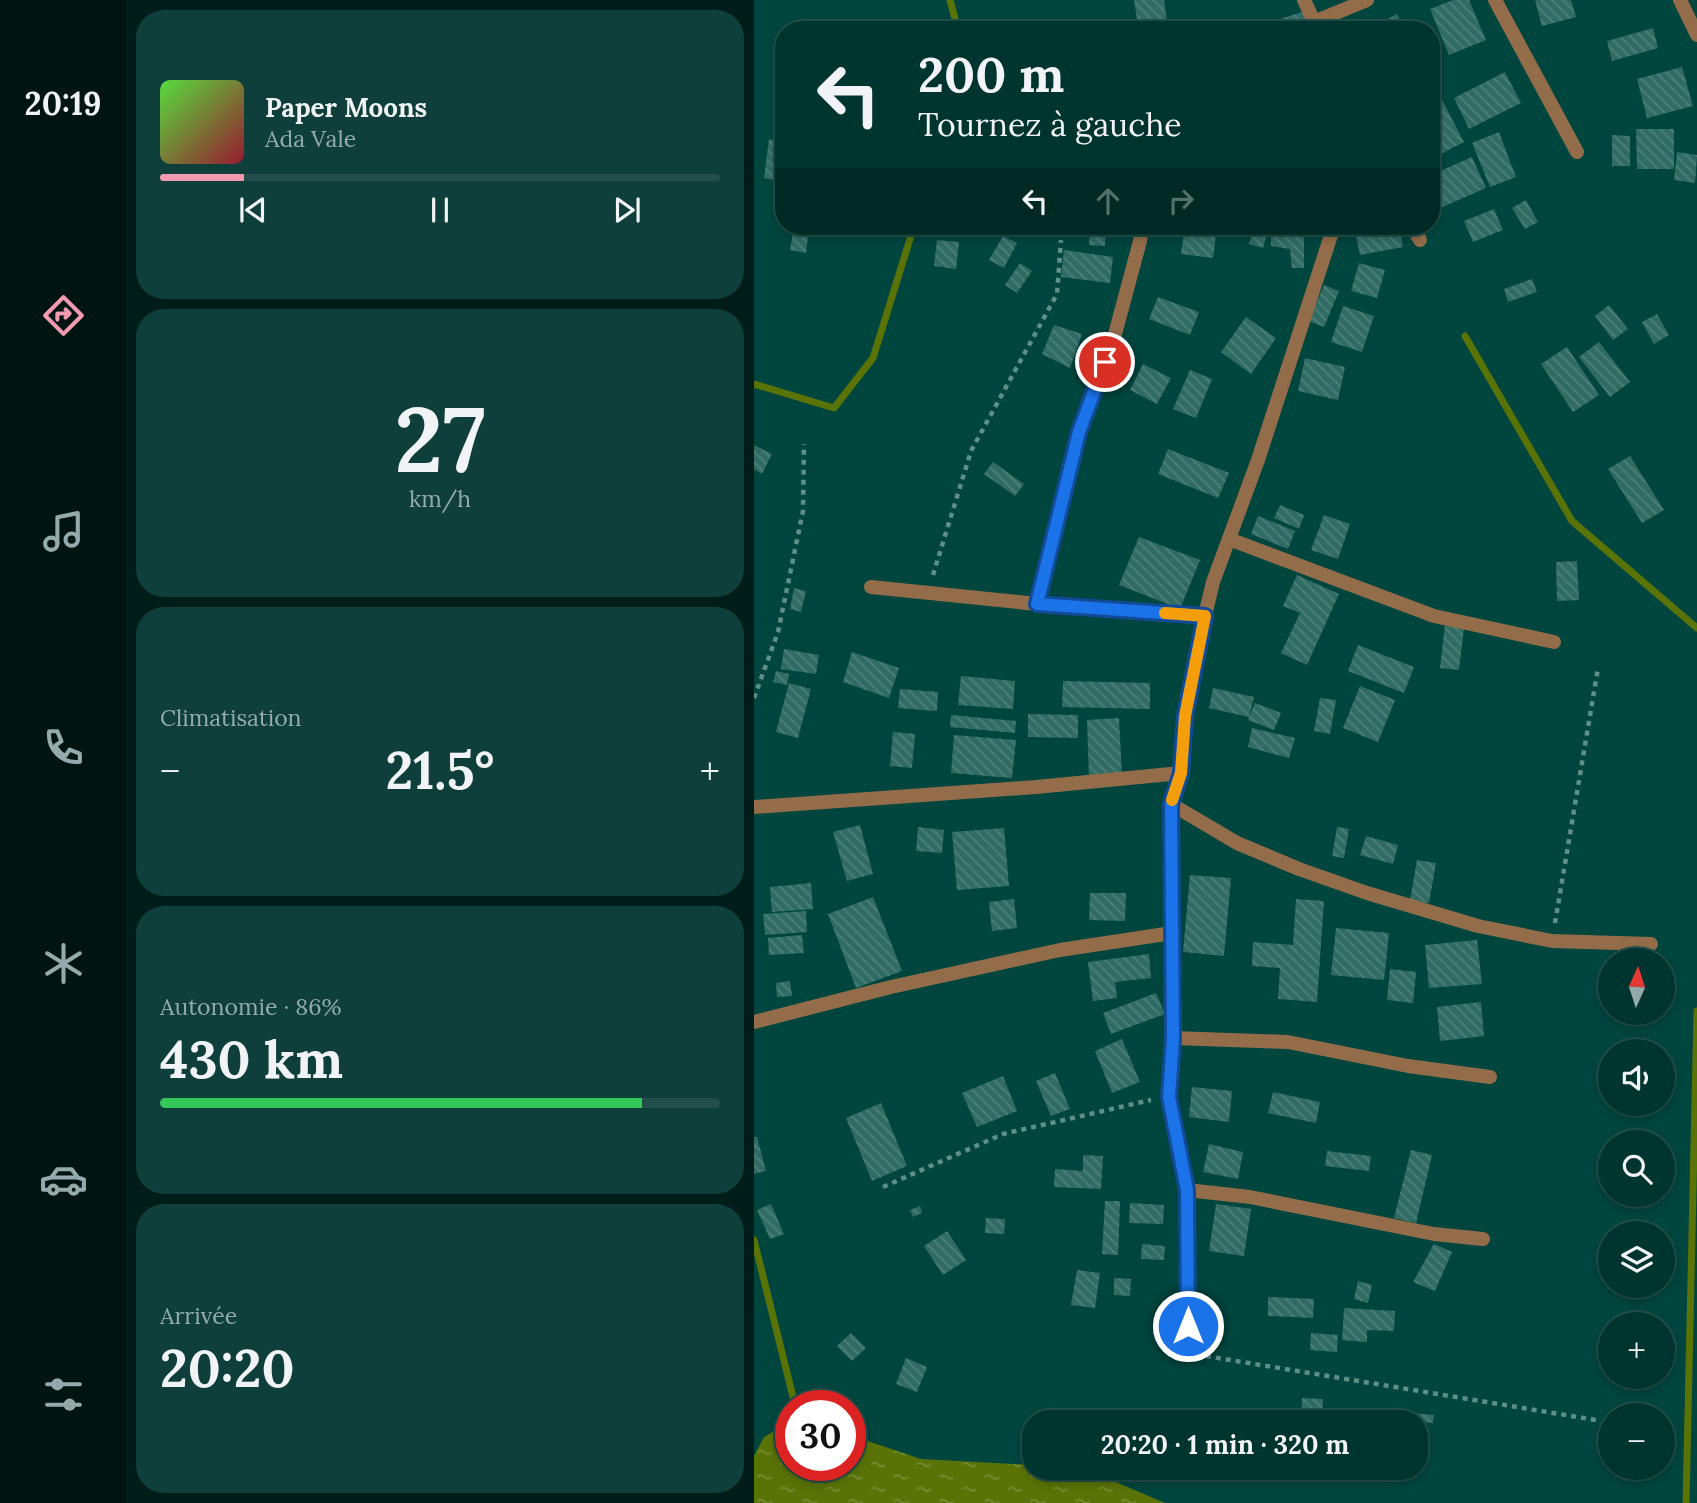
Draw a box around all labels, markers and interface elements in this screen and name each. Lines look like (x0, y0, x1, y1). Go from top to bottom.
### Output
text: 200 m (918, 43, 1064, 105)
icon: left (803, 49, 894, 140)
text: 20:19 (25, 83, 101, 124)
text: Paper Moons (265, 91, 427, 124)
text: Tournez à gauche (918, 104, 1182, 145)
text: Ada Vale (265, 124, 356, 153)
icon: left (1016, 182, 1054, 220)
icon: ahead (1089, 182, 1127, 220)
icon: right (1162, 182, 1200, 220)
icon: previous (234, 191, 272, 229)
icon: pause (421, 191, 459, 229)
icon: next (608, 191, 646, 229)
icon: directions (39, 291, 88, 340)
pin (1075, 332, 1135, 392)
icon: arrive (1086, 343, 1124, 381)
text: 27 (394, 380, 486, 497)
text: km/h (409, 484, 471, 513)
icon: music (39, 507, 88, 556)
text: Climatisation (160, 703, 302, 732)
icon: phone (39, 723, 88, 772)
text: 21.5° (386, 737, 494, 803)
text: − (160, 747, 180, 795)
text: + (700, 747, 720, 795)
icon: climate (39, 939, 88, 988)
north arrow (1598, 948, 1674, 1026)
map controls (1598, 948, 1675, 1480)
text: Autonomie · 86% (160, 992, 341, 1021)
text: 430 km (160, 1026, 343, 1092)
button: sound (1598, 1039, 1675, 1116)
button: search (1598, 1130, 1675, 1207)
icon: car (39, 1155, 88, 1204)
button: layers (1598, 1221, 1675, 1298)
position arrow (1151, 1289, 1225, 1363)
text: Arrivée (160, 1301, 237, 1330)
button: + (1598, 1312, 1675, 1389)
text: 20:20 (160, 1335, 295, 1401)
icon: filters (39, 1370, 88, 1419)
speed limit sign: 30 (775, 1390, 866, 1481)
button: − (1598, 1403, 1675, 1480)
text: 20:20 · 1 min · 320 m (1101, 1428, 1349, 1461)

